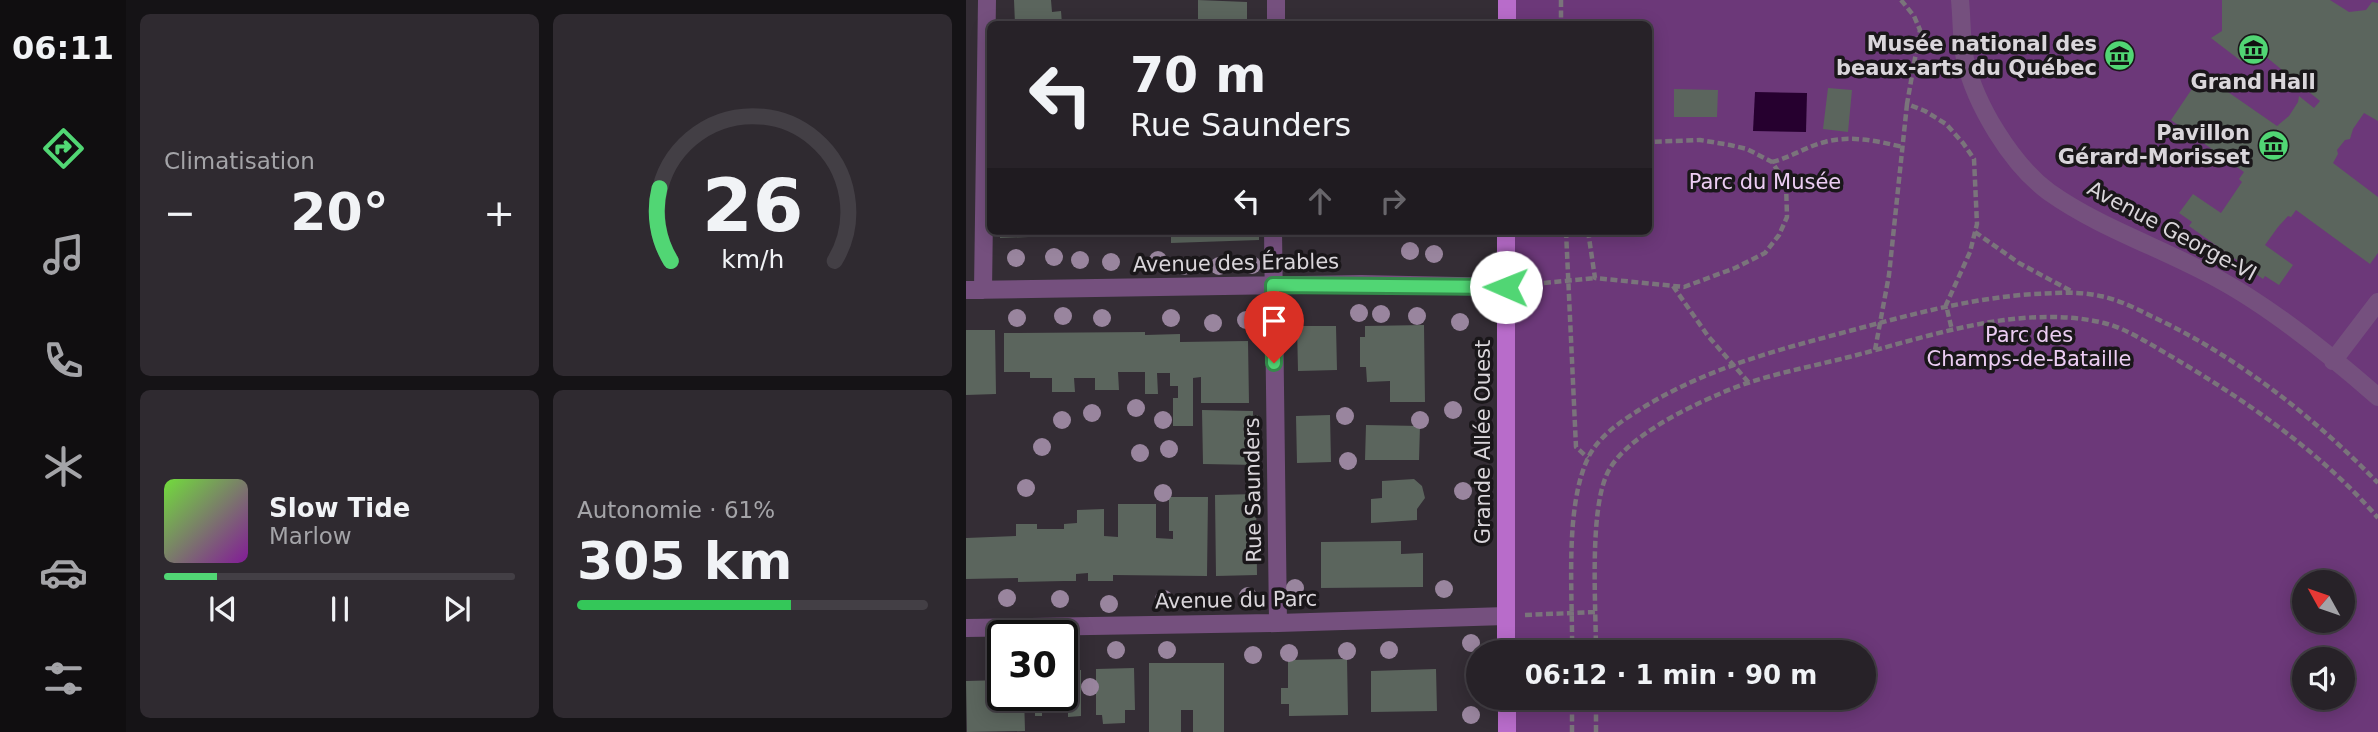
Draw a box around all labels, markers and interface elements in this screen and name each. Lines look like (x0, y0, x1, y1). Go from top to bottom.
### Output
text: 06:11 (12, 29, 114, 67)
place label: Musée national des beaux-arts du Québec (1836, 32, 2097, 80)
museum icon: Grand Hall (2236, 33, 2270, 67)
museum icon: Musée national des beaux-arts du Québec (2103, 39, 2137, 73)
text: 70 m (1130, 47, 1266, 104)
icon: left (1015, 49, 1106, 140)
place label: Grand Hall (2190, 70, 2316, 94)
text: Rue Saunders (1130, 106, 1351, 144)
place label: Pavillon Gérard-Morisset (2058, 121, 2250, 169)
icon: directions (39, 124, 88, 173)
museum icon: Pavillon Gérard-Morisset (2256, 128, 2290, 162)
text: Climatisation (164, 148, 315, 174)
text: 26 (702, 163, 803, 248)
park label: Parc du Musée (1689, 170, 1841, 194)
street label: Avenue George-VI (2083, 176, 2261, 286)
text: 20° (290, 182, 389, 242)
icon: left (1228, 182, 1266, 220)
icon: ahead (1301, 182, 1339, 220)
icon: right (1374, 182, 1412, 220)
text: − (164, 191, 196, 235)
text: + (483, 191, 515, 235)
icon: music (39, 230, 88, 279)
text: km/h (721, 245, 784, 274)
street label: Avenue des Érables (1133, 248, 1339, 277)
position arrow (1469, 250, 1543, 324)
pin (1244, 291, 1304, 363)
icon: arrive (1255, 302, 1293, 340)
park label: Parc des Champs-de-Bataille (1926, 323, 2132, 371)
icon: phone (39, 336, 88, 385)
street label: Grande Allée Ouest (1471, 340, 1495, 544)
street label: Rue Saunders (1240, 417, 1266, 563)
icon: climate (39, 442, 88, 491)
text: Slow Tide (269, 493, 410, 523)
text: Autonomie · 61% (577, 497, 775, 523)
text: Marlow (269, 523, 352, 549)
text: 305 km (577, 531, 792, 591)
icon: car (39, 548, 88, 597)
north arrow (2292, 570, 2356, 634)
map controls (2292, 570, 2355, 710)
street label: Avenue du Parc (1155, 587, 1317, 613)
icon: previous (204, 590, 242, 628)
icon: pause (321, 590, 359, 628)
icon: next (438, 590, 476, 628)
speed limit sign: 30 (987, 620, 1078, 711)
button: sound (2292, 647, 2355, 710)
icon: filters (39, 654, 88, 703)
text: 06:12 · 1 min · 90 m (1525, 660, 1817, 690)

